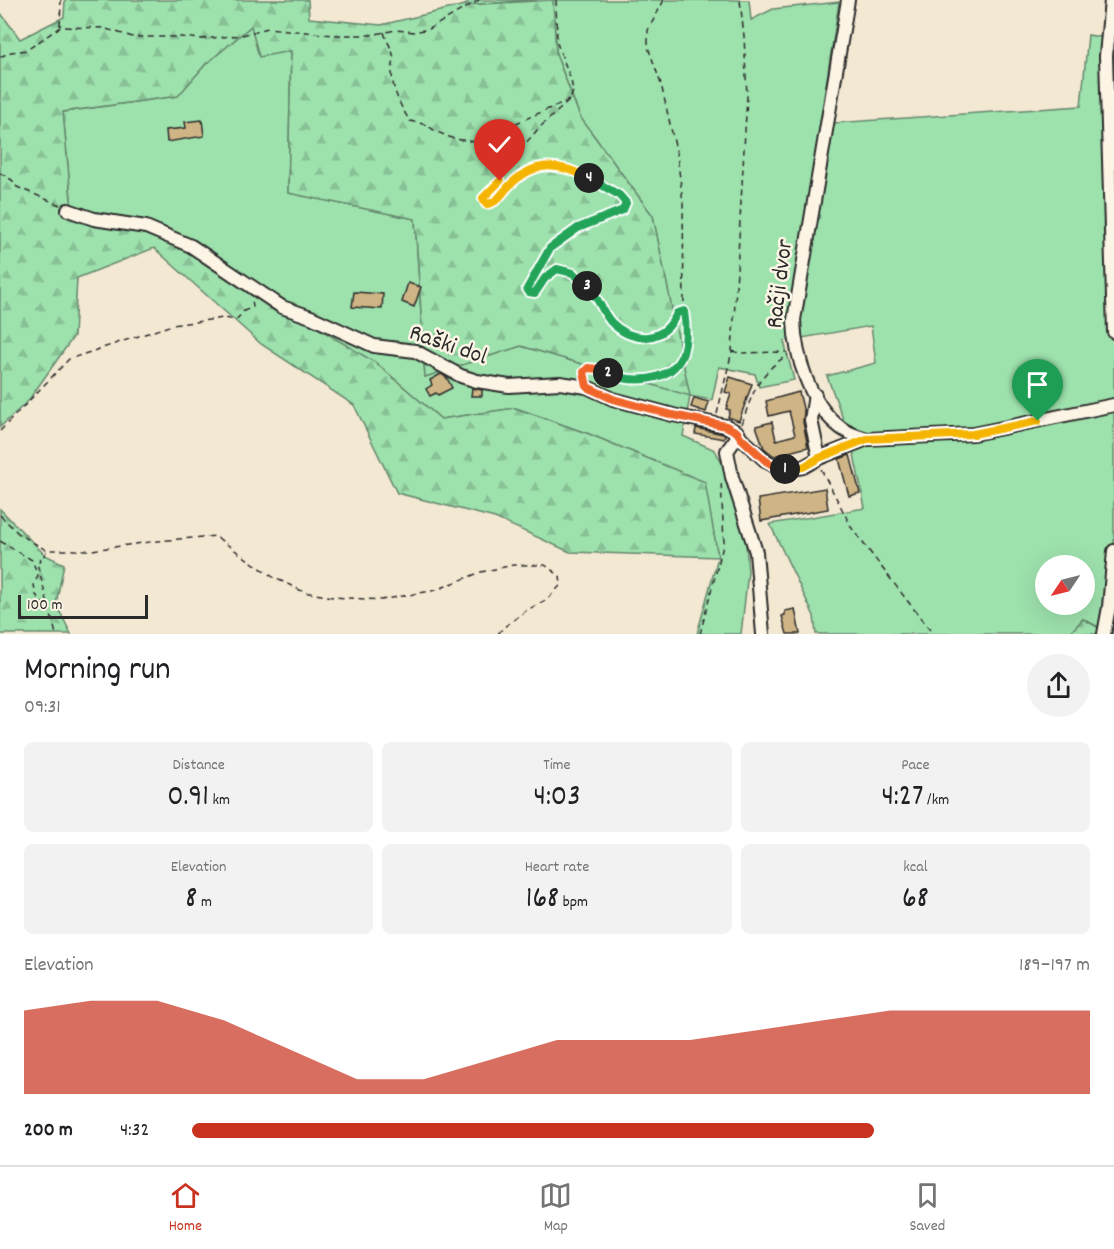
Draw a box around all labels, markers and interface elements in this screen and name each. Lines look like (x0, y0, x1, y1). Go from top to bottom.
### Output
pin (474, 119, 525, 181)
icon: check (483, 128, 516, 161)
pin: 4 (574, 163, 604, 193)
text: 4 (586, 166, 592, 189)
street label: Račji dvor (759, 237, 803, 331)
pin: 3 (572, 271, 602, 301)
text: 3 (583, 274, 591, 297)
street label: Raški dol (404, 317, 492, 375)
pin: 2 (593, 358, 623, 388)
pin (1012, 359, 1063, 421)
text: 2 (605, 361, 612, 384)
icon: arrive (1021, 368, 1054, 401)
pin: 1 (770, 454, 800, 484)
text: 1 (783, 457, 787, 480)
north arrow (1035, 555, 1095, 615)
map controls (1035, 555, 1095, 615)
scale bar (18, 592, 148, 620)
text: 100 m (27, 594, 63, 617)
text: Morning run (24, 648, 171, 695)
button: share (1027, 654, 1090, 717)
text: 09:31 (24, 694, 61, 722)
text: Distance (173, 754, 225, 777)
text: Time (543, 754, 571, 777)
text: Pace (901, 754, 929, 777)
text: 0.91 (167, 777, 209, 820)
text: 4:03 (533, 777, 581, 820)
text: 4:27 (881, 777, 923, 820)
text: km (209, 789, 230, 812)
text: /km (923, 789, 949, 812)
text: Elevation (171, 856, 226, 879)
text: Heart rate (525, 856, 589, 879)
text: kcal (903, 856, 927, 879)
text: 8 (185, 879, 197, 922)
text: 168 (526, 879, 559, 922)
text: 68 (902, 879, 929, 922)
text: m (197, 891, 212, 914)
text: bpm (559, 891, 588, 914)
text: Elevation (24, 952, 94, 980)
text: 189–197 m (1019, 952, 1090, 980)
text: 200 m (24, 1117, 73, 1145)
text: 4:32 (120, 1117, 149, 1145)
tab: Home (169, 1179, 202, 1238)
tab: Map (539, 1179, 572, 1238)
tab: Saved (910, 1179, 945, 1238)

